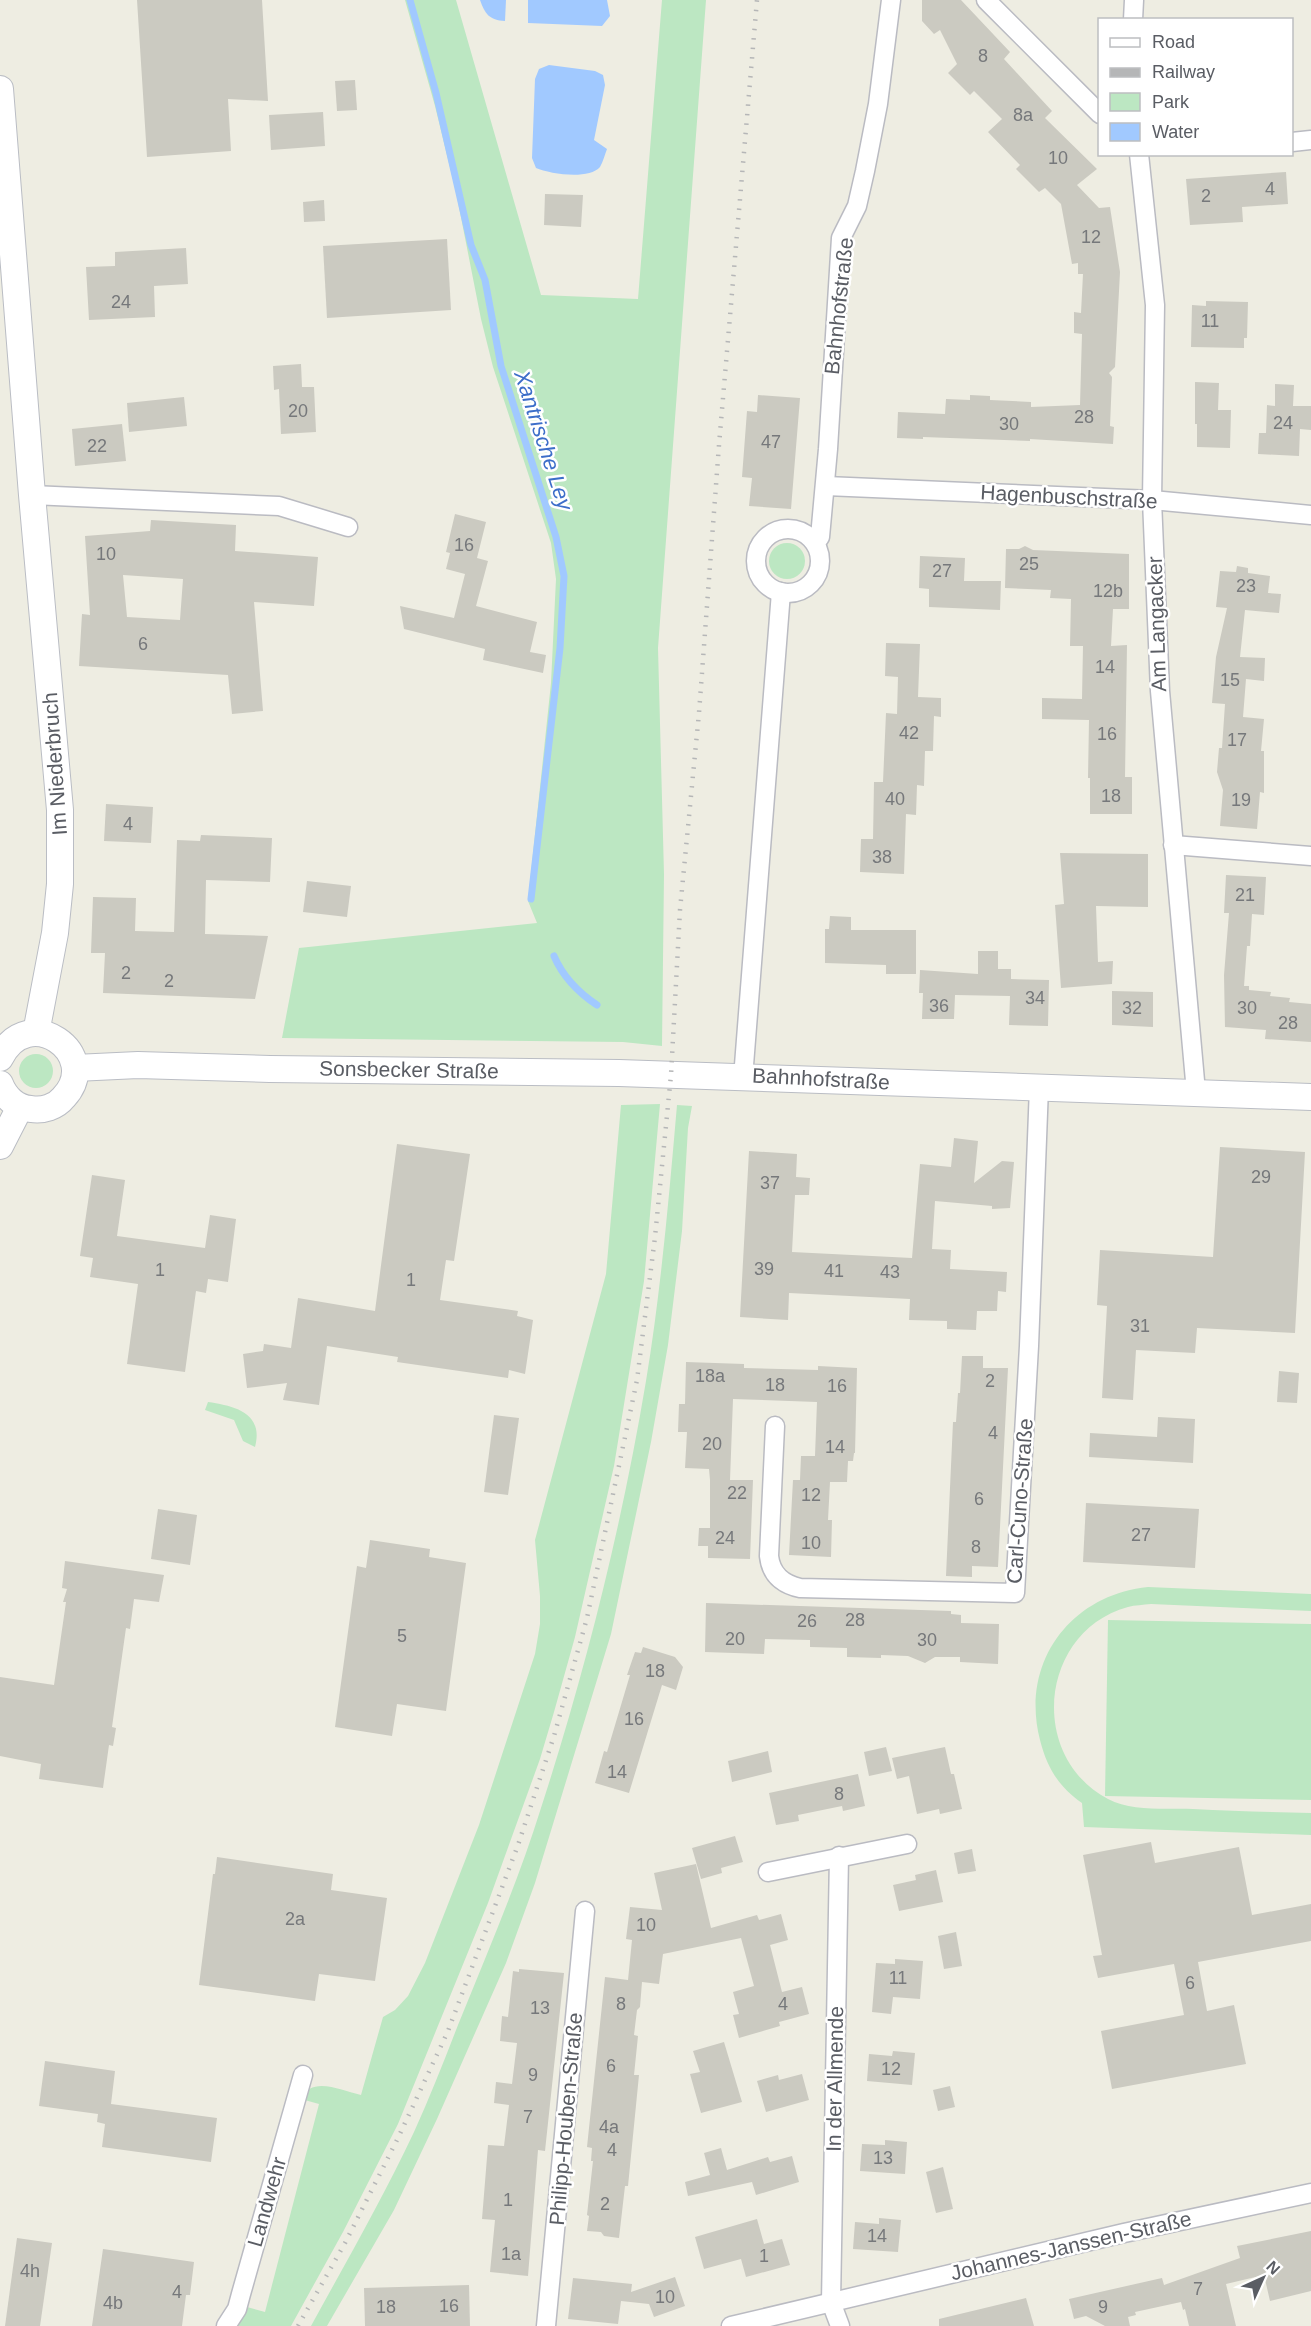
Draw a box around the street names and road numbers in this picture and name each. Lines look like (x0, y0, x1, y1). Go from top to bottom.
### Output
street label: Bahnhofstraße (820, 236, 857, 376)
street label: Hagenbuschstraße (980, 480, 1158, 513)
street label: Am Langacker (1143, 556, 1170, 692)
street label: Im Niederbruch (38, 692, 71, 836)
street label: Sonsbecker Straße (319, 1056, 499, 1083)
street label: Bahnhofstraße (752, 1063, 890, 1094)
street label: Carl-Cuno-Straße (1002, 1418, 1037, 1584)
street label: In der Allmende (822, 2006, 847, 2152)
street label: Philipp-Houben-Straße (545, 2012, 586, 2226)
street label: Landwehr (243, 2154, 290, 2249)
street label: Johannes-Janssen-Straße (948, 2207, 1193, 2284)

